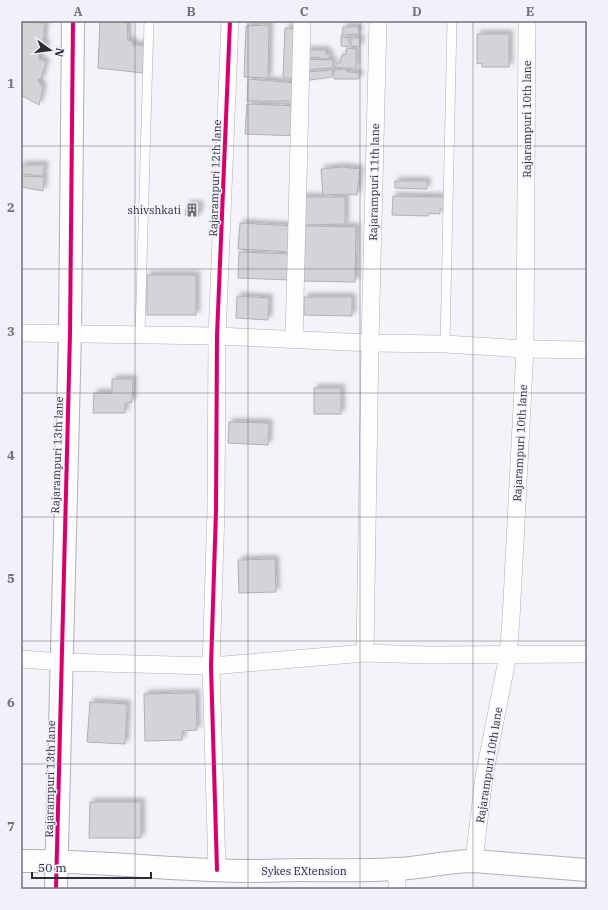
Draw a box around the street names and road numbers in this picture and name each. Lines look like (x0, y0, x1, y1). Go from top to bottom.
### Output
street label: Rajarampuri 10th lane (520, 60, 534, 178)
street label: Rajarampuri 12th lane (206, 119, 224, 237)
street label: Rajarampuri 11th lane (366, 123, 382, 241)
street label: Rajarampuri 10th lane (510, 384, 530, 502)
street label: Rajarampuri 13th lane (48, 396, 66, 514)
street label: Rajarampuri 10th lane (473, 706, 505, 824)
street label: Rajarampuri 13th lane (42, 720, 58, 838)
street label: Sykes EXtension (261, 864, 347, 878)

